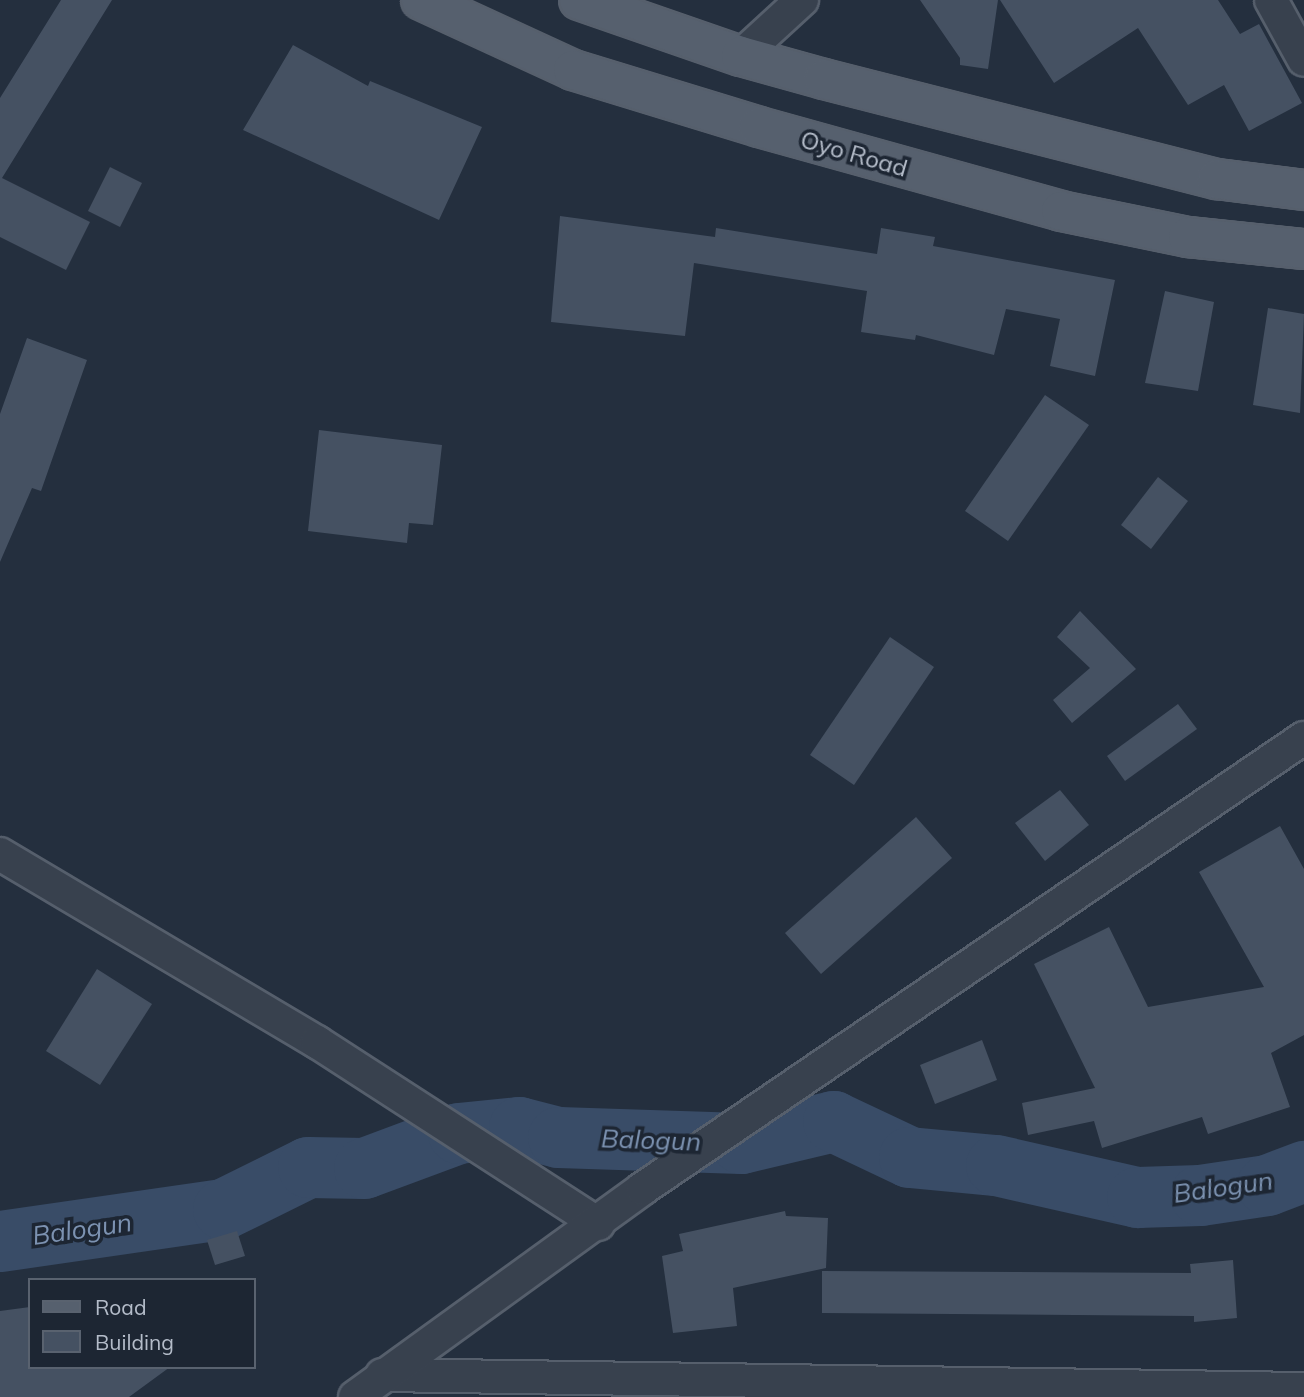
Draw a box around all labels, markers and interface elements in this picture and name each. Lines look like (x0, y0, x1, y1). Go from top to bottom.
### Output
street label: Oyo Road (797, 125, 911, 183)
water label: Balogun (600, 1123, 702, 1157)
water label: Balogun (1171, 1165, 1275, 1209)
water label: Balogun (30, 1207, 134, 1251)
legend (28, 1278, 256, 1369)
text: Road (95, 1294, 146, 1320)
text: Building (95, 1329, 174, 1355)

